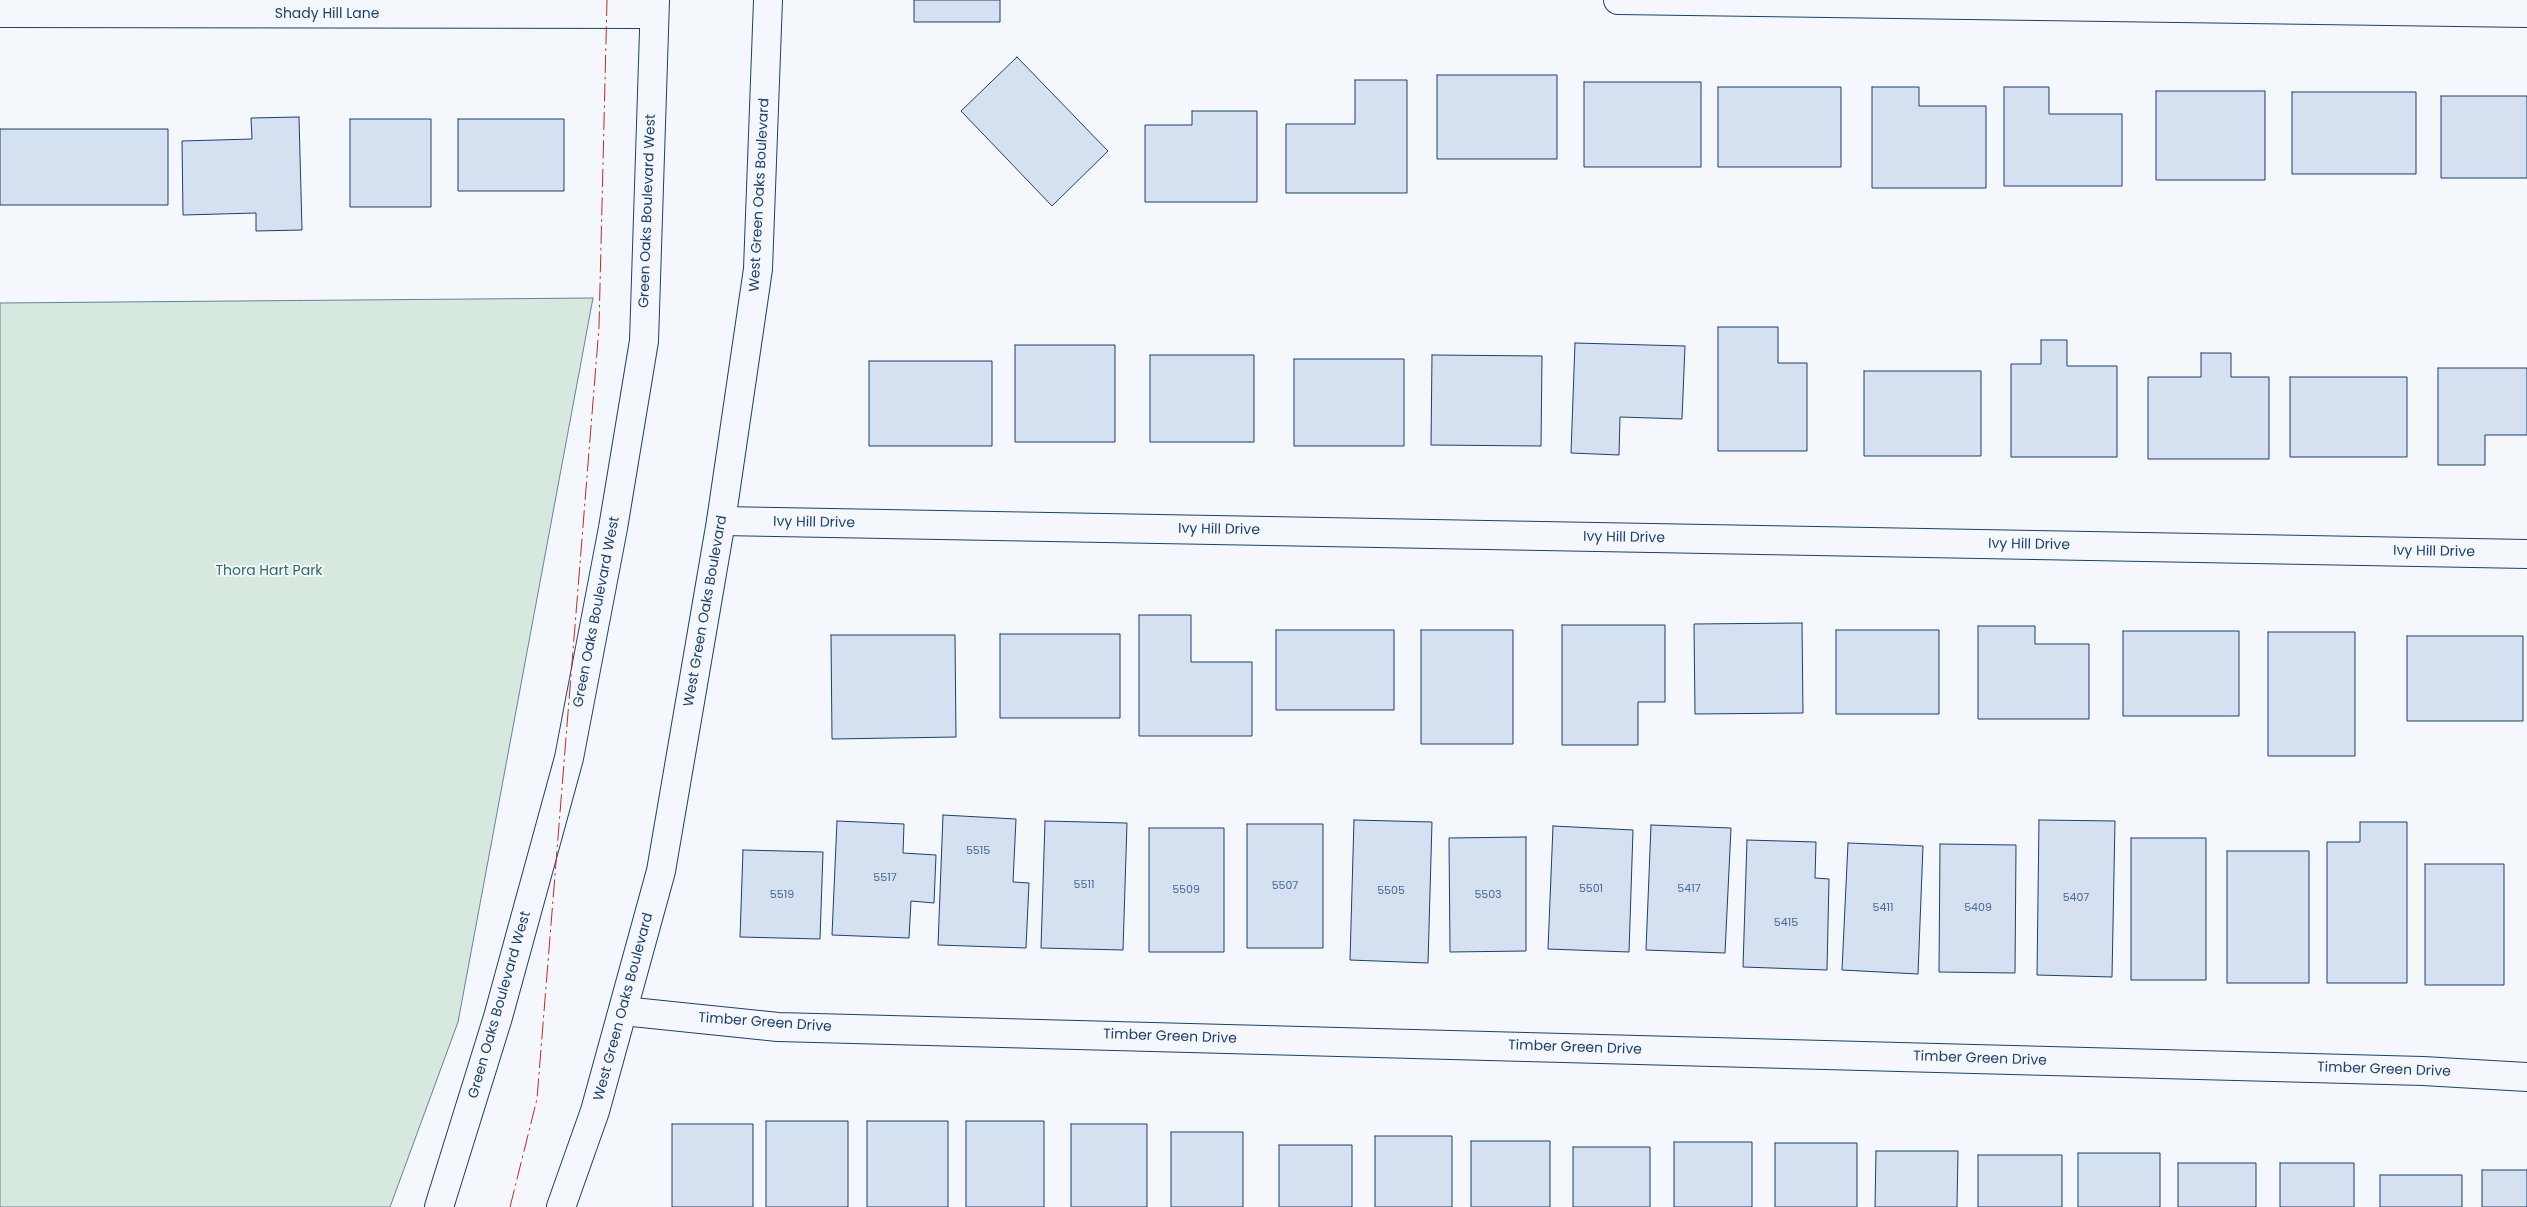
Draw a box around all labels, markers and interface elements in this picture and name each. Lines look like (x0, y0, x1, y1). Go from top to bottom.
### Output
street label: Shady Hill Lane (275, 6, 379, 22)
street label: West Green Oaks Boulevard (747, 98, 773, 292)
street label: Green Oaks Boulevard West (636, 114, 660, 308)
street label: West Green Oaks Boulevard (681, 514, 731, 708)
street label: Ivy Hill Drive (773, 514, 855, 532)
street label: Green Oaks Boulevard West (570, 515, 624, 709)
street label: Ivy Hill Drive (1178, 521, 1260, 539)
street label: Ivy Hill Drive (1583, 529, 1665, 547)
street label: Ivy Hill Drive (1988, 536, 2070, 554)
street label: Ivy Hill Drive (2393, 543, 2475, 561)
park label: Thora Hart Park (215, 563, 323, 579)
house number: 5515 (966, 844, 990, 858)
house number: 5517 (873, 871, 897, 885)
house number: 5511 (1074, 878, 1094, 892)
house number: 5507 (1272, 879, 1298, 893)
house number: 5501 (1579, 882, 1603, 896)
house number: 5417 (1677, 882, 1701, 896)
house number: 5509 (1172, 883, 1200, 897)
house number: 5505 (1377, 884, 1405, 898)
house number: 5519 (770, 888, 794, 902)
house number: 5503 (1474, 888, 1502, 902)
house number: 5407 (2063, 891, 2089, 905)
house number: 5411 (1873, 901, 1893, 915)
house number: 5409 (1964, 901, 1992, 915)
street label: Green Oaks Boulevard West (465, 909, 535, 1101)
street label: West Green Oaks Boulevard (591, 911, 657, 1103)
house number: 5415 (1774, 916, 1798, 930)
street label: Timber Green Drive (698, 1010, 832, 1036)
street label: Timber Green Drive (1103, 1026, 1237, 1048)
street label: Timber Green Drive (1508, 1037, 1642, 1059)
street label: Timber Green Drive (1913, 1048, 2047, 1070)
street label: Timber Green Drive (2317, 1059, 2451, 1081)

